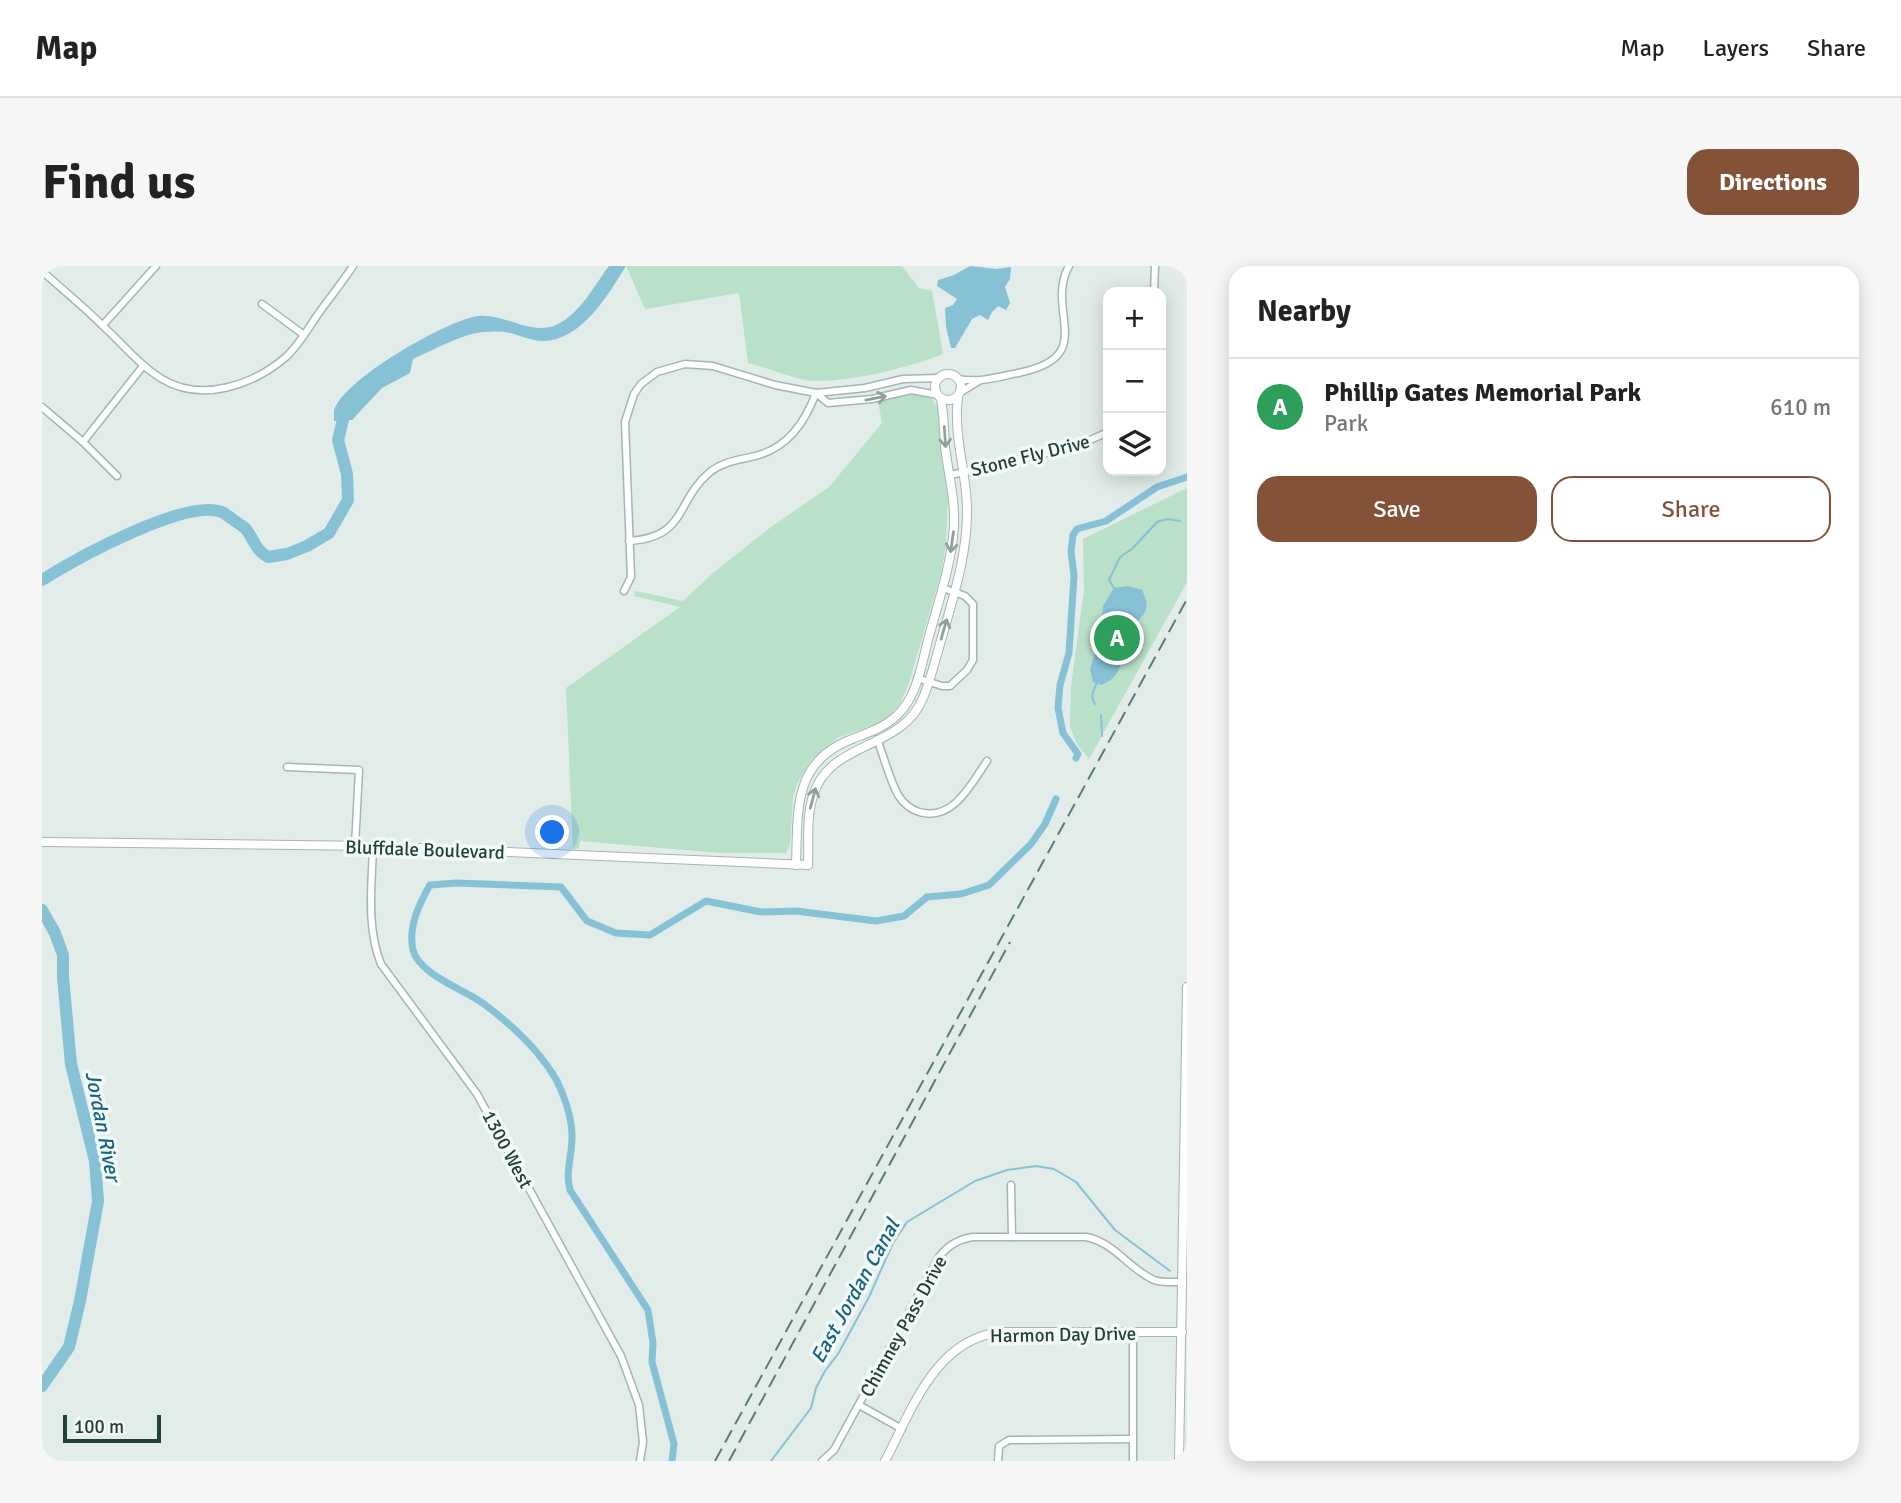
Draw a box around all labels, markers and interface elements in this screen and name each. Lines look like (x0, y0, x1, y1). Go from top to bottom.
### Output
text: Map (35, 28, 97, 69)
text: Map (1620, 33, 1665, 63)
text: Layers (1703, 33, 1769, 63)
text: Share (1807, 33, 1866, 63)
button: Directions (1687, 149, 1859, 215)
text: Find us (42, 152, 195, 212)
map controls (1103, 287, 1166, 476)
button: + (1103, 287, 1166, 350)
text: Nearby (1257, 293, 1351, 330)
button: − (1103, 350, 1166, 413)
text: Phillip Gates Memorial Park (1324, 377, 1641, 409)
one-way arrow (864, 390, 887, 404)
text: A (1273, 393, 1287, 422)
text: 610 m (1770, 393, 1831, 422)
text: Park (1324, 409, 1368, 438)
button: layers (1103, 413, 1166, 476)
one-way arrow (939, 425, 952, 448)
street label: Stone Fly Drive (968, 430, 1092, 482)
button: Save (1257, 476, 1537, 542)
button: Share (1551, 476, 1831, 542)
one-way arrow (946, 531, 959, 553)
pin: A (1094, 612, 1140, 664)
one-way arrow (939, 618, 952, 640)
one-way arrow (808, 787, 821, 809)
your location (535, 815, 569, 849)
street label: Bluffdale Boulevard (345, 835, 505, 865)
water label: Jordan River (80, 1069, 127, 1186)
street label: 1300 West (477, 1106, 538, 1193)
water label: East Jordan Canal (805, 1213, 906, 1368)
street label: Chimney Pass Drive (855, 1252, 953, 1401)
street label: Harmon Day Drive (990, 1322, 1136, 1348)
scale bar (63, 1412, 161, 1444)
text: 100 m (74, 1415, 124, 1439)

